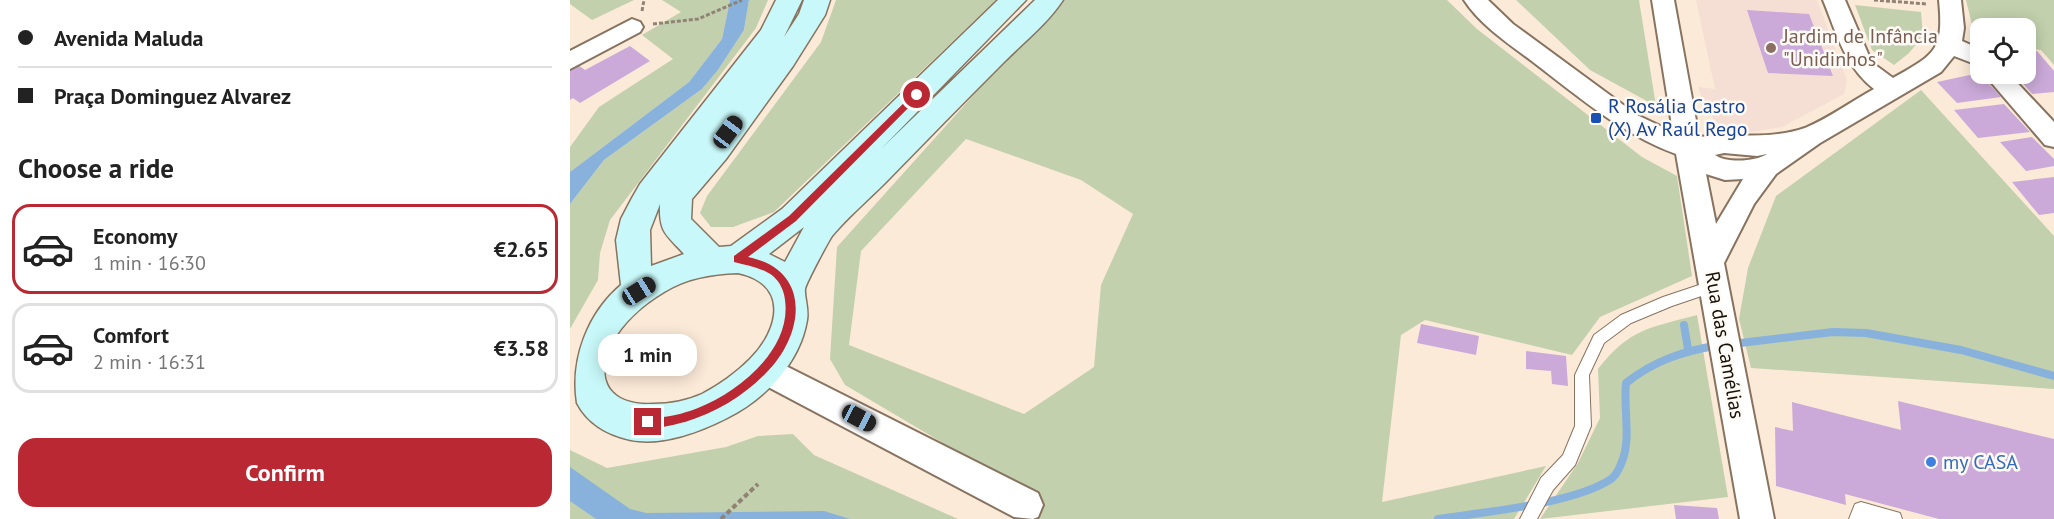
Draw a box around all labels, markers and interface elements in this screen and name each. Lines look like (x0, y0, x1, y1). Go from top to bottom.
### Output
map controls (1970, 18, 2036, 84)
button: locate (1970, 18, 2036, 84)
place label: Jardim de Infância "Unidinhos" (1782, 23, 1938, 72)
text: Avenida Maluda (54, 24, 203, 52)
marker: Jardim de Infância "Unidinhos" (1764, 41, 1778, 55)
route start (903, 81, 930, 108)
text: Praça Dominguez Alvarez (54, 82, 291, 110)
place label: R Rosália Castro (X) Av Raúl Rego (1608, 93, 1747, 142)
marker: R Rosália Castro (X) Av Raúl Rego (1589, 111, 1603, 125)
car (710, 112, 746, 152)
text: Choose a ride (18, 151, 174, 185)
icon: car (21, 222, 75, 276)
text: Economy (93, 222, 177, 250)
text: €2.65 (494, 235, 549, 263)
text: 1 min · 16:30 (93, 250, 206, 276)
street label: Rua das Camélias (1699, 269, 1751, 421)
car (619, 274, 659, 308)
icon: car (21, 321, 75, 375)
text: Comfort (93, 321, 169, 349)
text: €3.58 (494, 334, 549, 362)
callout: 1 min (598, 335, 698, 377)
text: 1 min (623, 342, 672, 368)
text: 2 min · 16:31 (93, 349, 206, 375)
car (839, 402, 879, 434)
route end (634, 408, 661, 435)
button: Confirm (18, 438, 552, 507)
place label: my CASA (1943, 449, 2018, 475)
marker: my CASA (1924, 455, 1938, 469)

